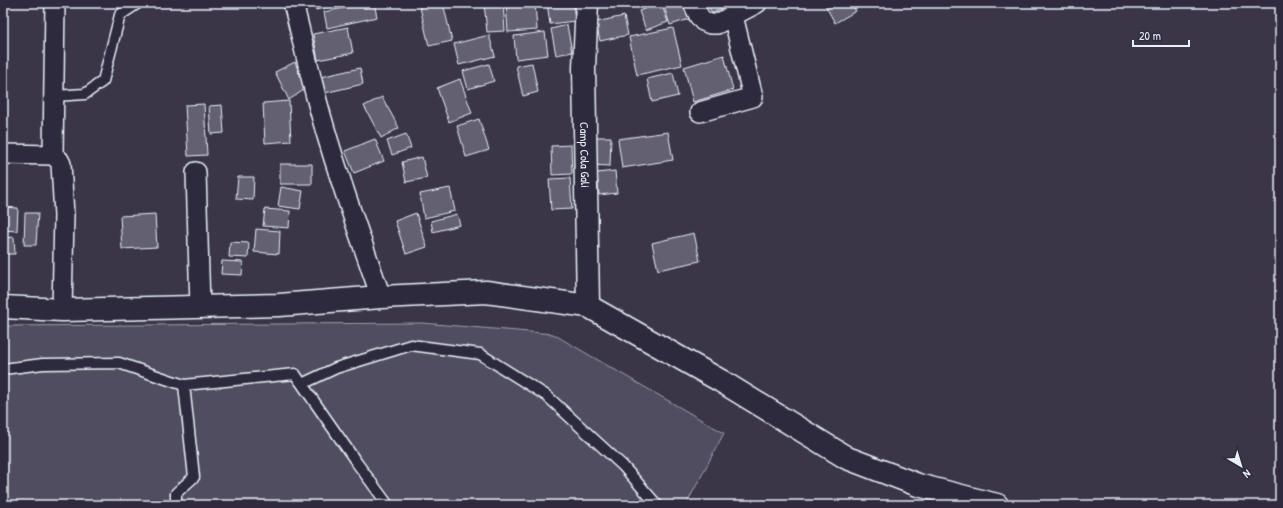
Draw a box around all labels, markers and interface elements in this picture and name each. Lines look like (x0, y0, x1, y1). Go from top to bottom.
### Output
scale bar (1133, 22, 1189, 48)
text: 20 m (1139, 27, 1161, 44)
street label: Camp Cola Gali (576, 122, 595, 188)
north arrow (1221, 446, 1261, 486)
text: N (1240, 467, 1254, 481)

